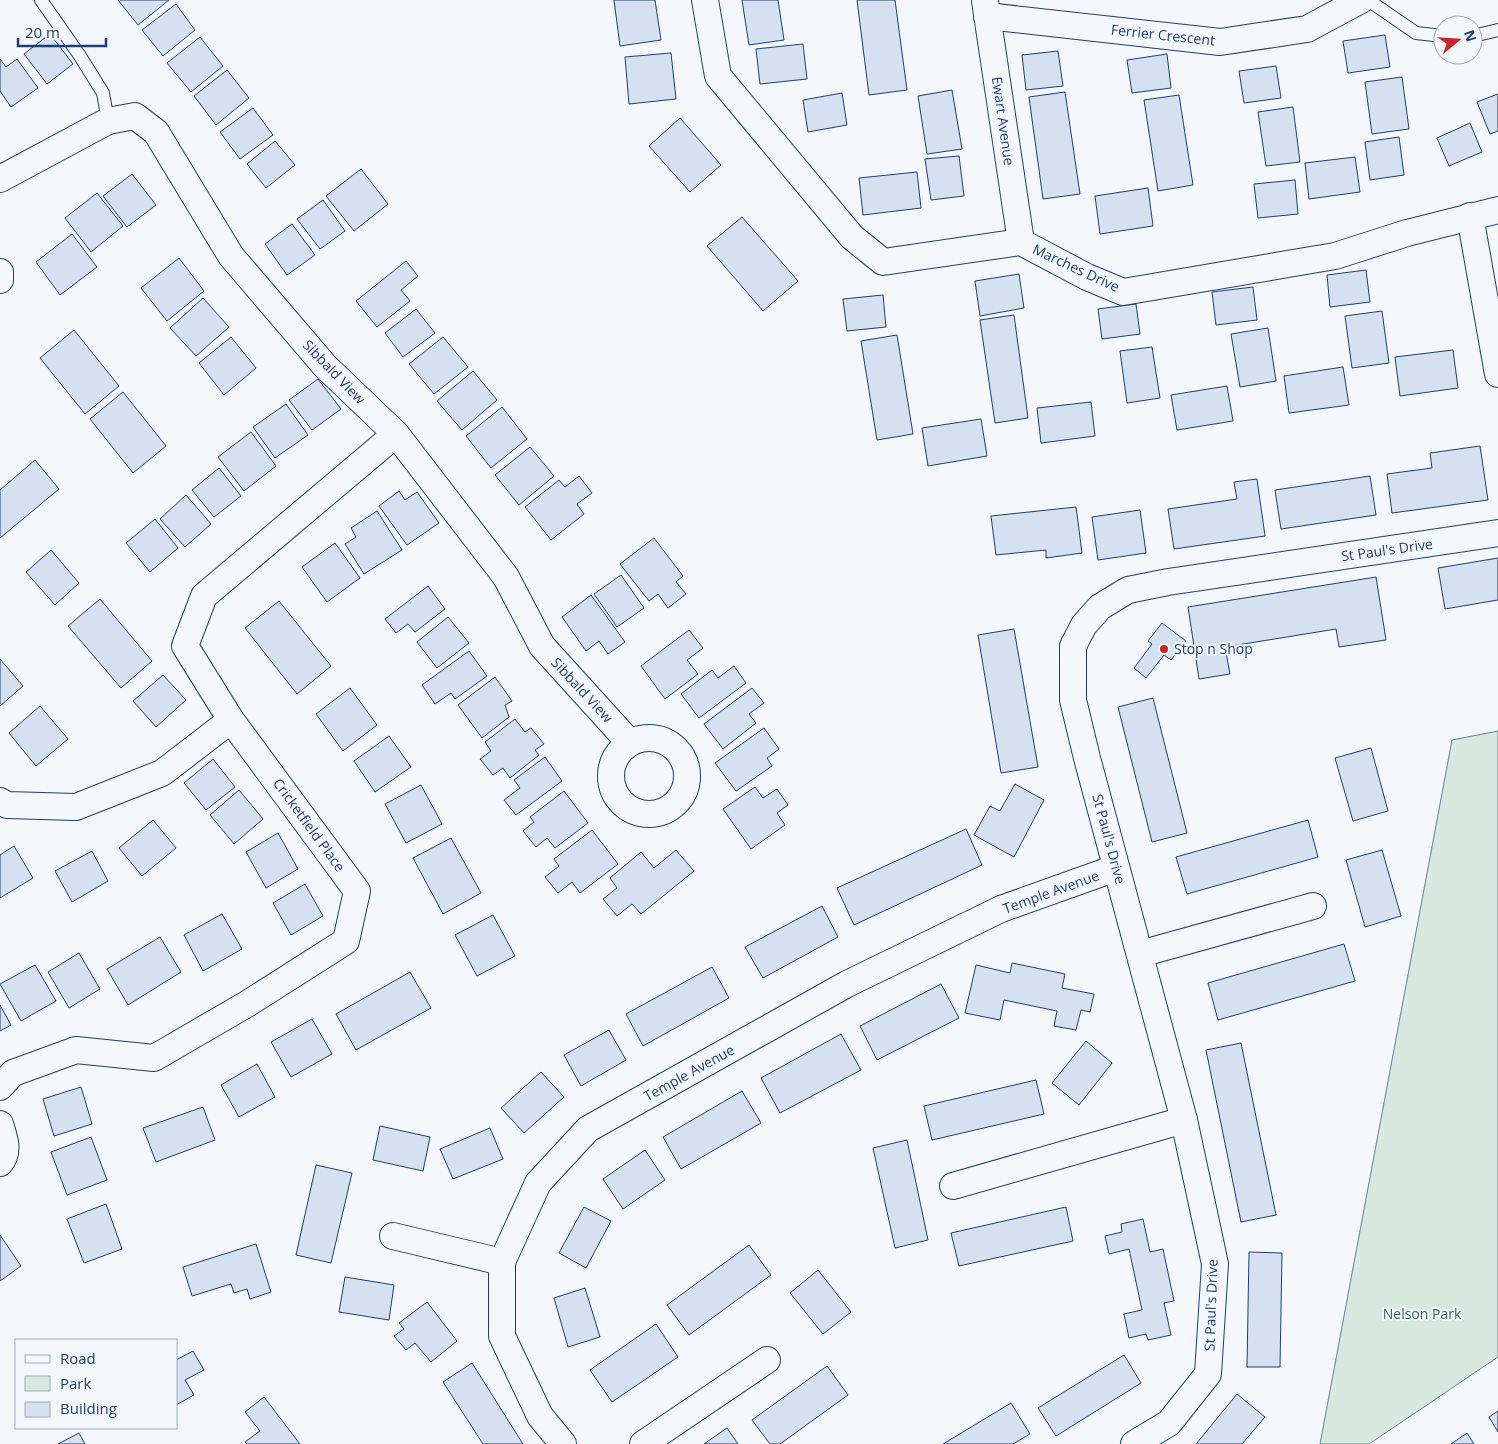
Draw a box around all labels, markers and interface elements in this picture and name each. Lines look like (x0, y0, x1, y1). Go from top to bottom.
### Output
scale bar (18, 15, 105, 47)
north arrow (1433, 15, 1483, 65)
street label: Ferrier Crescent (1110, 20, 1216, 49)
text: 20 m (25, 22, 60, 42)
text: N (1460, 27, 1482, 44)
street label: Ewart Avenue (988, 75, 1019, 167)
street label: Marches Drive (1030, 239, 1123, 296)
street label: Sibbald View (299, 335, 370, 408)
street label: St Paul's Drive (1340, 534, 1434, 565)
place label: Stop n Shop (1174, 639, 1253, 658)
marker: Stop n Shop (1158, 643, 1170, 655)
street label: Sibbald View (547, 653, 618, 726)
street label: Cricketfield Place (269, 774, 350, 875)
street label: St Paul's Drive (1088, 792, 1131, 886)
street label: Temple Avenue (1000, 865, 1102, 918)
street label: Temple Avenue (640, 1040, 738, 1105)
street label: St Paul's Drive (1199, 1258, 1222, 1351)
park label: Nelson Park (1383, 1304, 1462, 1323)
legend (15, 1339, 178, 1429)
text: Road (60, 1348, 96, 1368)
text: Park (60, 1373, 91, 1393)
text: Building (60, 1398, 117, 1418)

